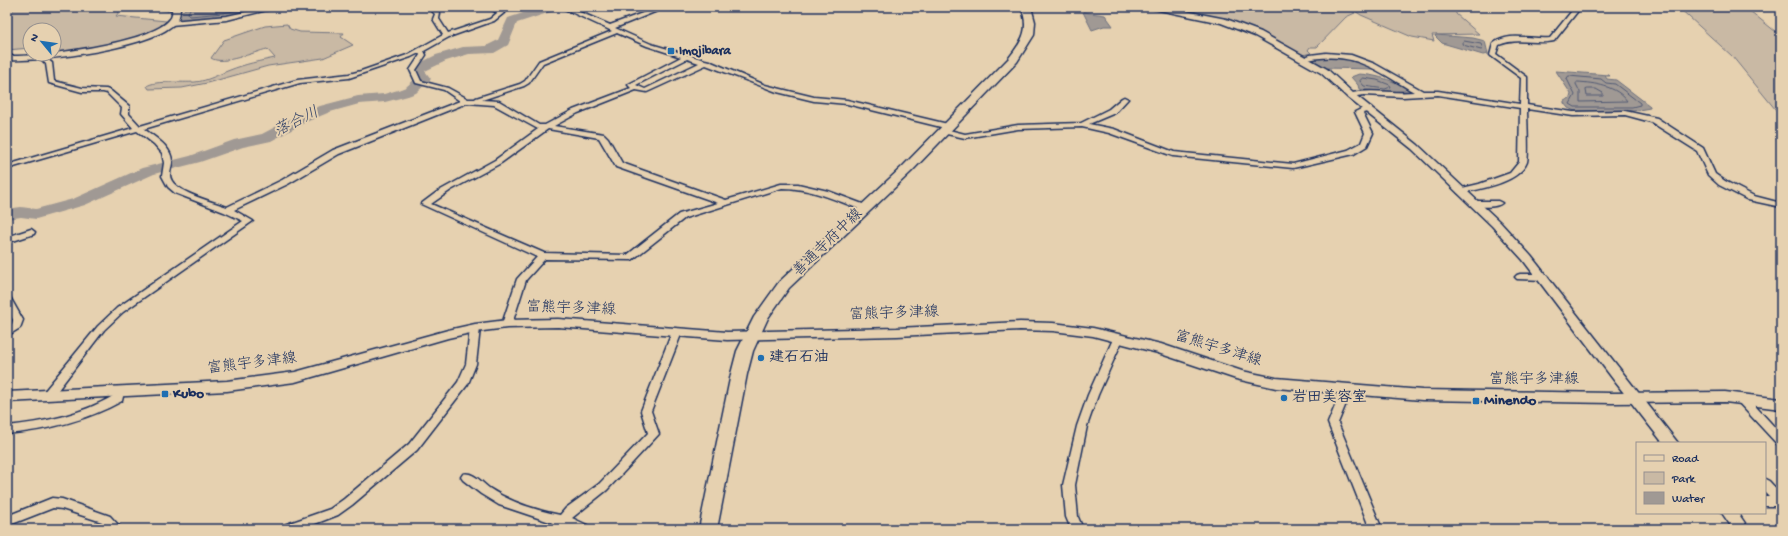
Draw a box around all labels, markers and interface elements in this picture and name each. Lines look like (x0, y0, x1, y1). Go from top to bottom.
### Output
north arrow (22, 22, 62, 62)
text: N (28, 32, 42, 44)
place label: Imojibara (679, 44, 731, 59)
marker: Imojibara (666, 46, 676, 56)
water label: 落合川 (271, 103, 323, 142)
street label: 善通寺府中線 (789, 205, 867, 281)
street label: 富熊宇多津線 (526, 297, 616, 320)
street label: 富熊宇多津線 (849, 302, 939, 325)
street label: 富熊宇多津線 (1172, 326, 1264, 371)
place label: 建石石油 (769, 348, 829, 367)
street label: 富熊宇多津線 (206, 349, 298, 378)
marker: 建石石油 (756, 353, 766, 363)
street label: 富熊宇多津線 (1489, 370, 1579, 389)
place label: Kubo (172, 385, 204, 403)
place label: 岩田美容室 (1292, 388, 1367, 407)
marker: Kubo (160, 389, 170, 399)
place label: Minendo (1484, 392, 1536, 410)
marker: 岩田美容室 (1279, 393, 1289, 403)
marker: Minendo (1471, 396, 1481, 406)
legend (1636, 442, 1766, 514)
text: Road (1672, 453, 1699, 467)
text: Park (1671, 473, 1697, 487)
text: Water (1672, 493, 1706, 507)

